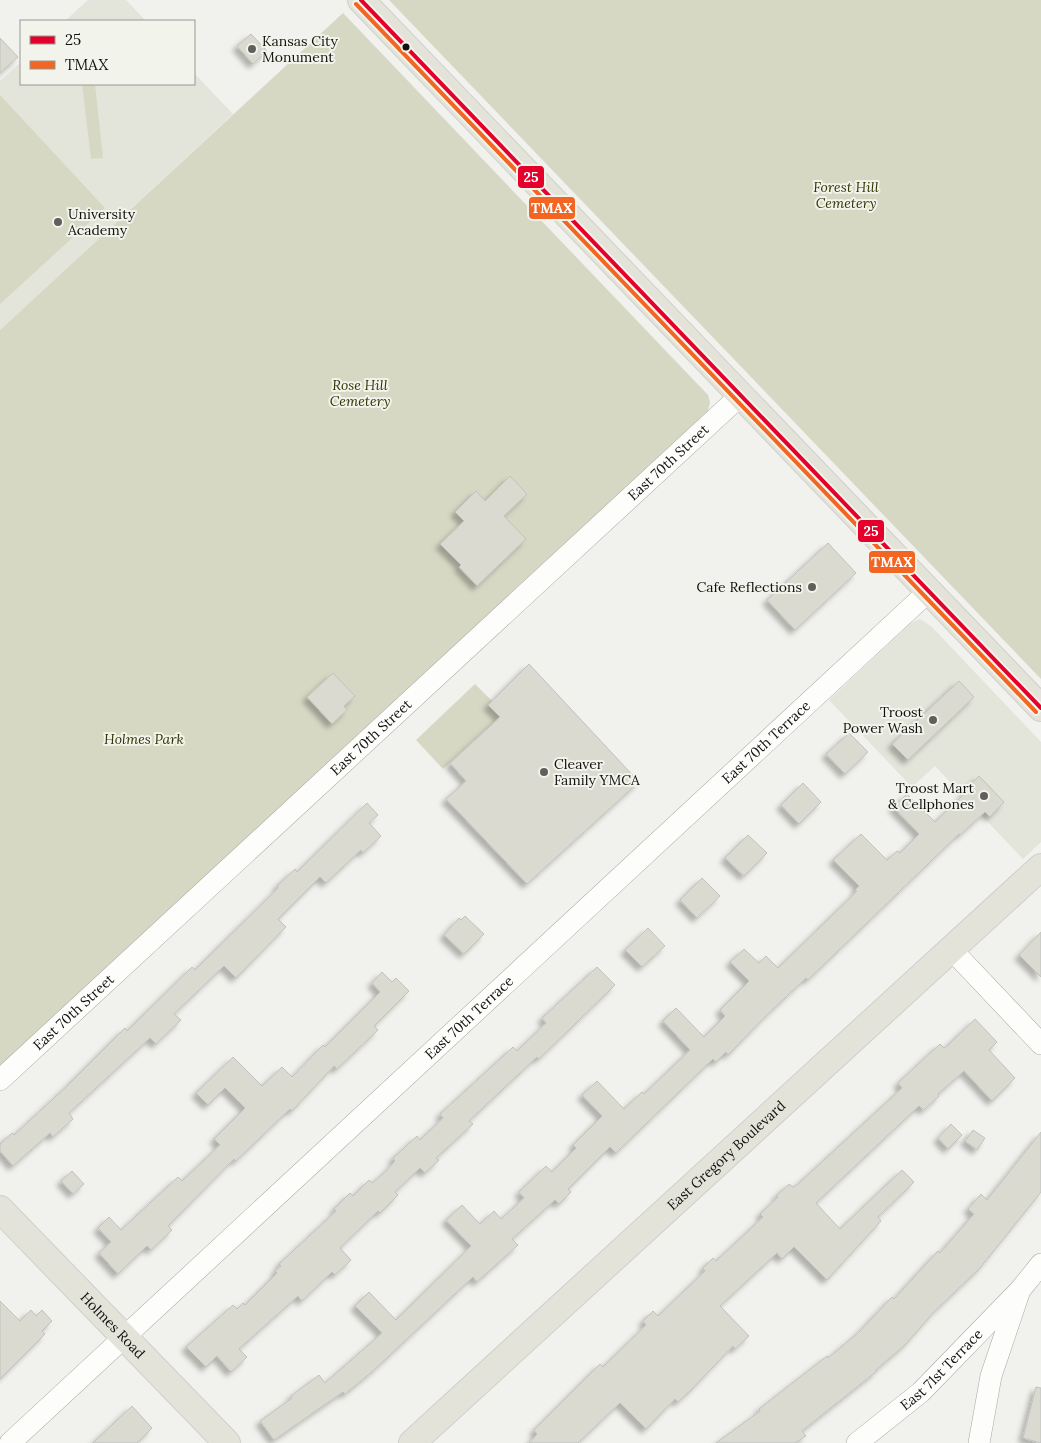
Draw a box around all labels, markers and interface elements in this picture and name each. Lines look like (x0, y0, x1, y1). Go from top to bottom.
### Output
legend (20, 20, 195, 85)
text: 25 (65, 30, 81, 49)
place label: Kansas City Monument (262, 32, 339, 66)
unlabelled marker (401, 42, 411, 52)
marker: Kansas City Monument (246, 43, 258, 55)
text: TMAX (65, 55, 108, 74)
line badge: 25 (517, 165, 545, 189)
text: 25 (523, 168, 539, 186)
park label: Forest Hill Cemetery (813, 178, 879, 212)
line badge: TMAX (528, 196, 576, 220)
text: TMAX (531, 199, 573, 217)
place label: University Academy (67, 205, 136, 239)
marker: University Academy (52, 216, 64, 228)
park label: Rose Hill Cemetery (330, 376, 390, 410)
street label: East 70th Street (624, 420, 713, 504)
line badge: 25 (857, 519, 885, 543)
text: 25 (863, 522, 879, 540)
line badge: TMAX (868, 550, 916, 574)
text: TMAX (871, 553, 913, 571)
place label: Cafe Reflections (696, 578, 802, 596)
marker: Cafe Reflections (806, 581, 818, 593)
street label: East 70th Street (327, 695, 416, 779)
street label: East 70th Terrace (718, 696, 814, 788)
place label: Troost Power Wash (843, 703, 924, 737)
marker: Troost Power Wash (927, 714, 939, 726)
park label: Holmes Park (104, 730, 184, 748)
place label: Cleaver Family YMCA (554, 755, 640, 789)
marker: Cleaver Family YMCA (538, 766, 550, 778)
place label: Troost Mart & Cellphones (888, 779, 975, 813)
marker: Troost Mart & Cellphones (978, 790, 990, 802)
street label: East 70th Street (29, 970, 118, 1054)
street label: East 70th Terrace (421, 972, 517, 1063)
street label: East Gregory Boulevard (663, 1097, 789, 1214)
street label: Holmes Road (77, 1288, 149, 1362)
street label: East 71st Terrace (896, 1325, 987, 1414)

